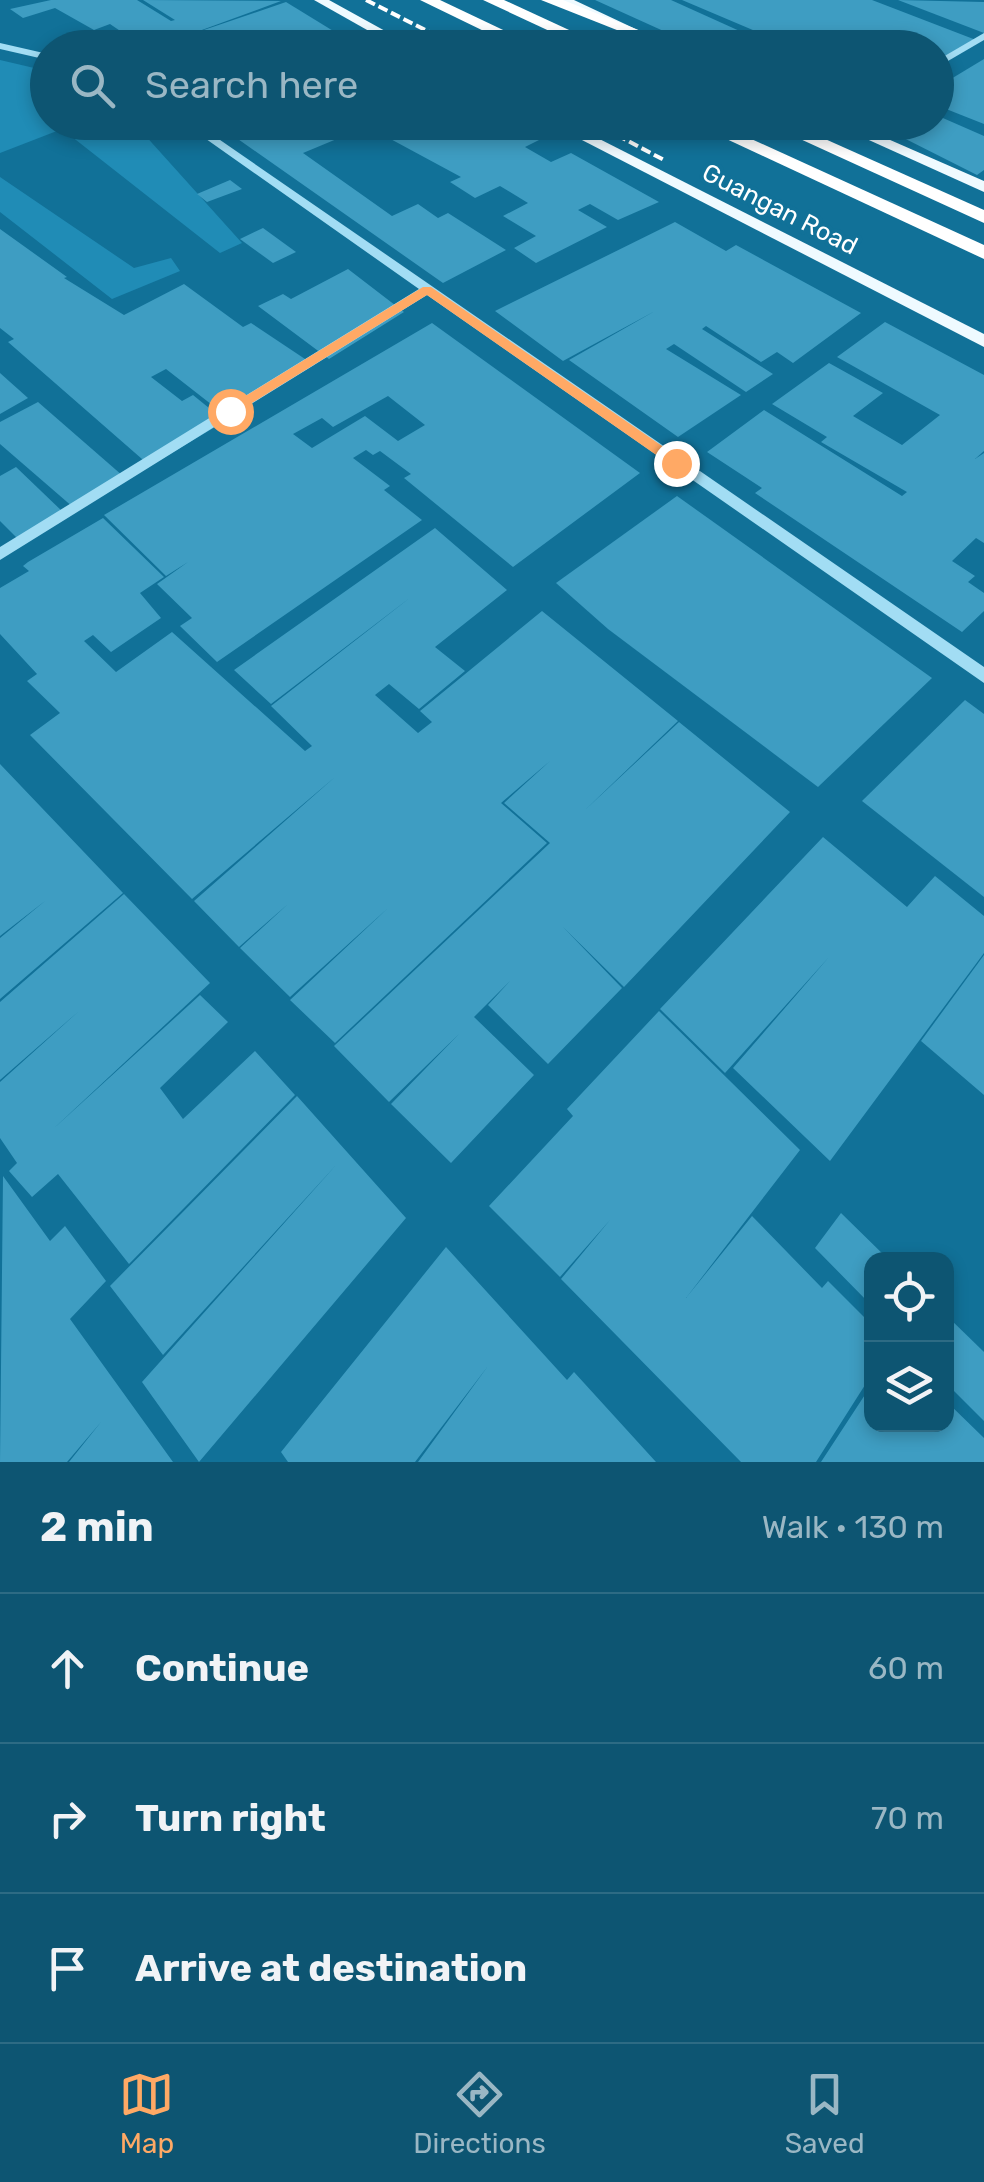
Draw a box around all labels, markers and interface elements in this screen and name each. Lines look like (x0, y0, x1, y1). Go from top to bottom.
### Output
search box (30, 30, 954, 140)
icon: search (65, 58, 120, 113)
text: Search here (145, 62, 358, 108)
street label: Guangan Road (698, 157, 862, 261)
route start (208, 389, 254, 435)
route end (654, 441, 700, 487)
map controls (864, 1252, 954, 1432)
button: locate (864, 1252, 954, 1342)
button: layers (864, 1342, 954, 1432)
text: 2 min (40, 1502, 154, 1552)
text: Walk · 130 m (762, 1508, 944, 1546)
icon: ahead (40, 1641, 95, 1696)
text: Continue (135, 1645, 309, 1691)
text: 60 m (868, 1649, 944, 1687)
icon: right (40, 1791, 95, 1846)
text: Turn right (135, 1795, 326, 1841)
text: 70 m (871, 1799, 944, 1837)
icon: arrive (40, 1941, 95, 1996)
text: Arrive at destination (135, 1945, 527, 1991)
tab: Map (119, 2067, 174, 2160)
tab: Directions (413, 2067, 546, 2160)
tab: Saved (785, 2067, 865, 2160)

